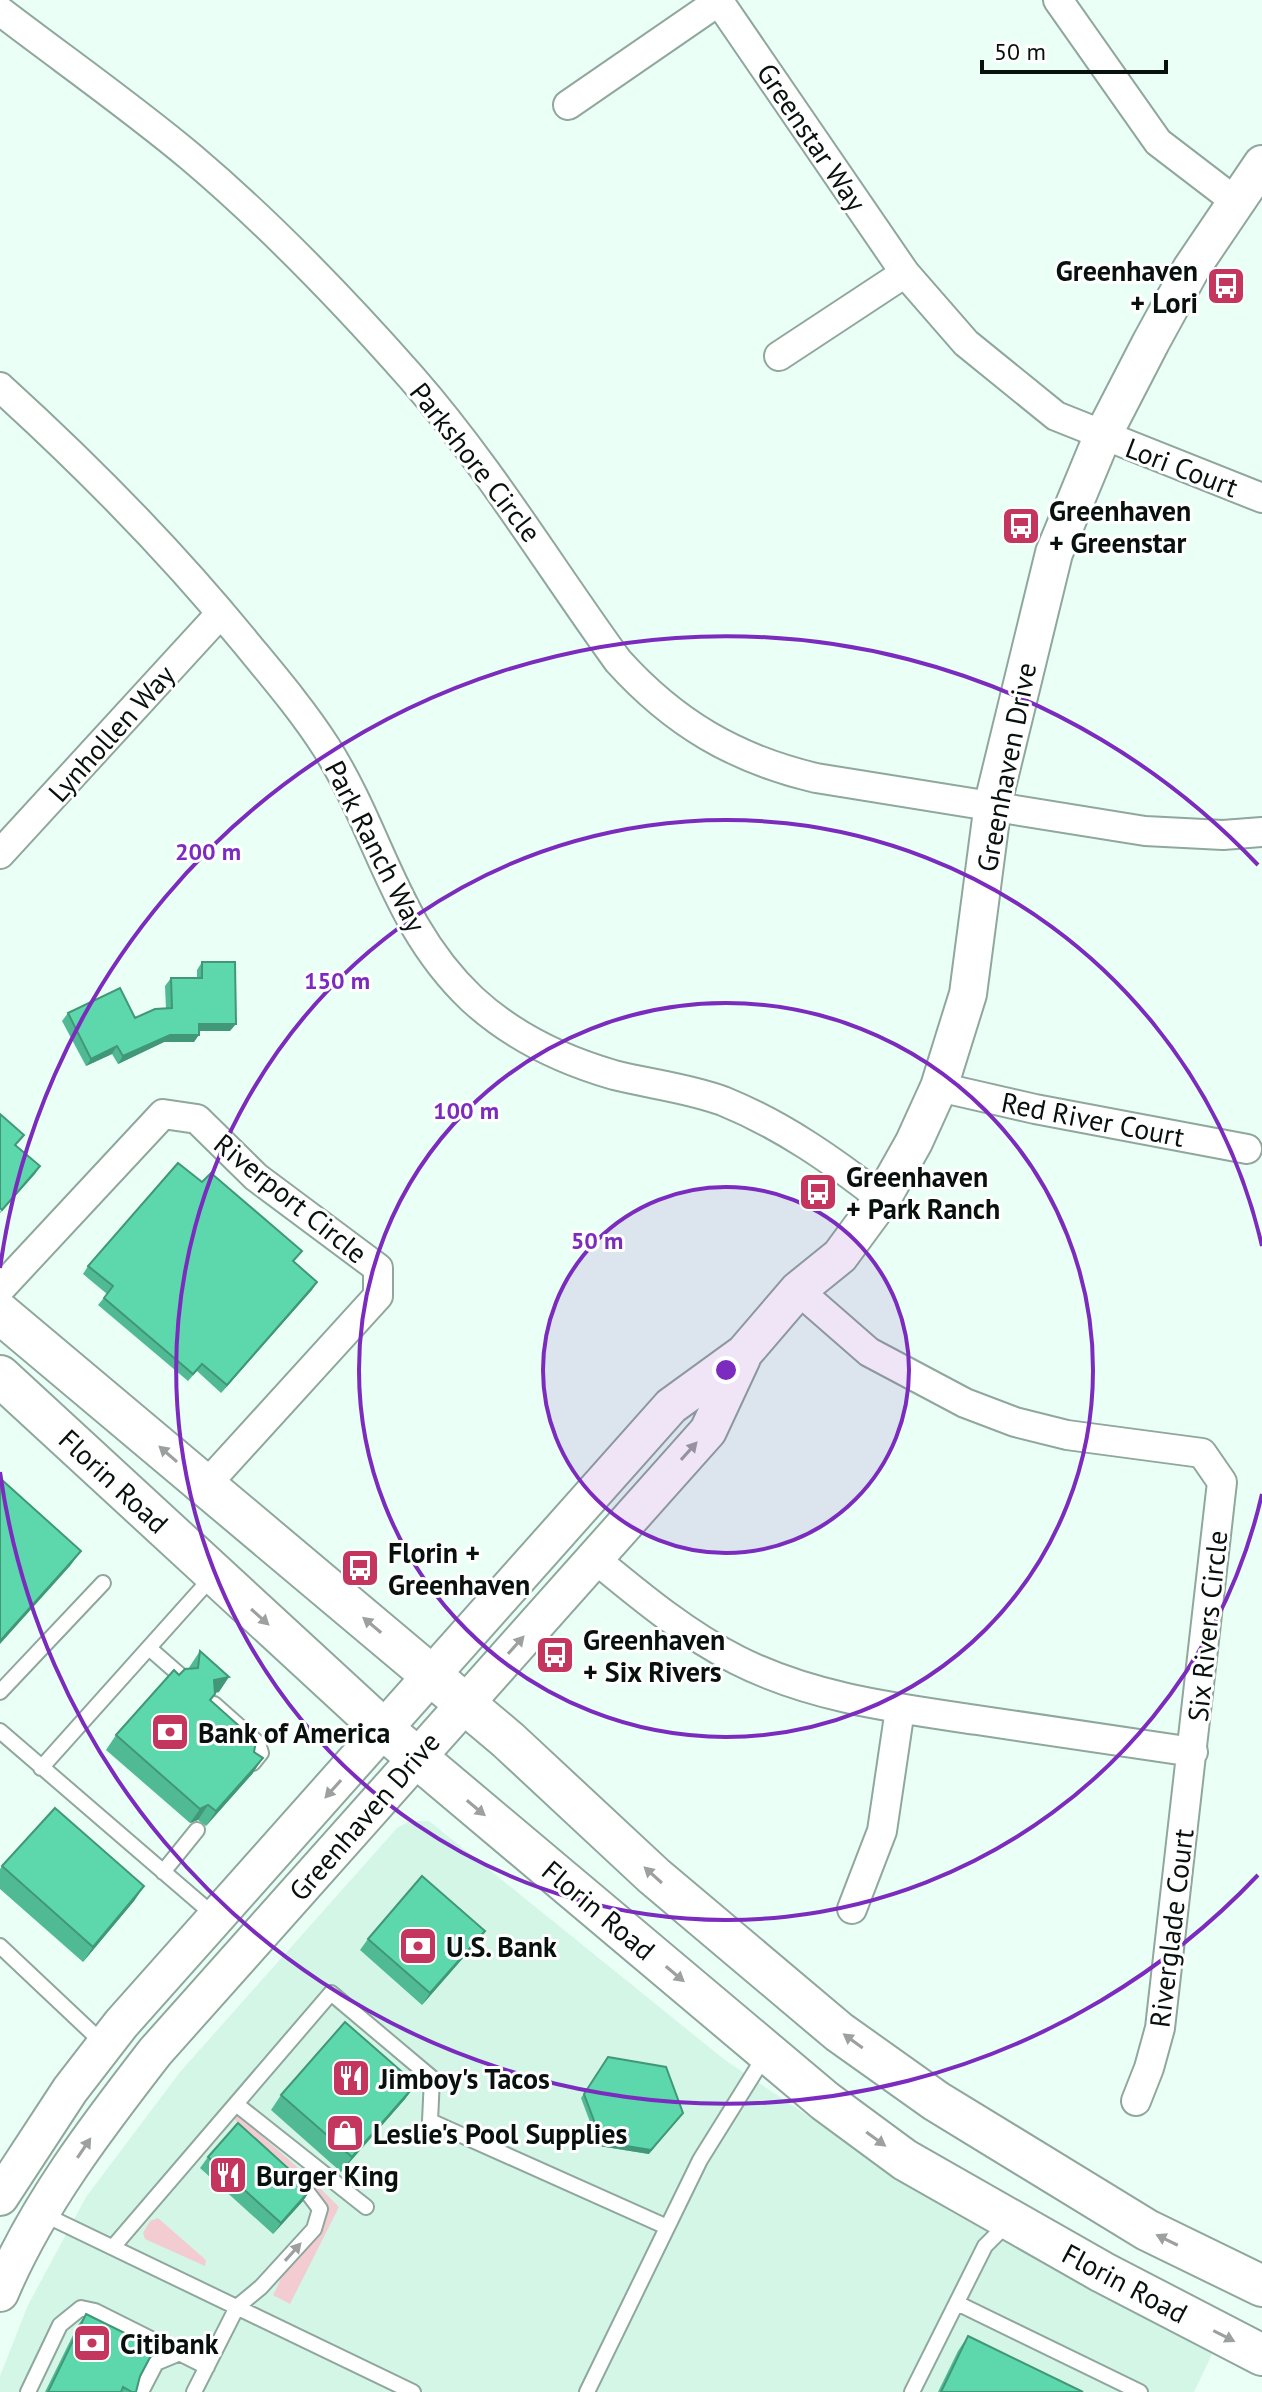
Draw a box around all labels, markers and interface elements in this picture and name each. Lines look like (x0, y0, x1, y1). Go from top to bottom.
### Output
scale bar (982, 24, 1166, 74)
text: 50 m (994, 36, 1046, 67)
street label: Greenstar Way (749, 56, 875, 218)
place label: Greenhaven + Lori (1056, 252, 1198, 321)
bus stop icon: Greenhaven + Lori (1205, 265, 1247, 307)
street label: Parkshore Circle (402, 375, 550, 549)
street label: Lori Court (1121, 429, 1244, 505)
place label: Greenhaven + Greenstar (1049, 492, 1191, 561)
bus stop icon: Greenhaven + Greenstar (1000, 505, 1042, 547)
street label: Lynhollen Way (40, 657, 182, 809)
street label: Greenhaven Drive (968, 659, 1044, 875)
street label: Park Ranch Way (317, 754, 435, 938)
text: 200 m (175, 836, 241, 867)
text: 150 m (304, 965, 370, 996)
street label: Red River Court (998, 1083, 1188, 1155)
text: 100 m (433, 1095, 499, 1126)
street label: Riverport Circle (207, 1125, 375, 1271)
place label: Greenhaven + Park Ranch (846, 1158, 1000, 1227)
bus stop icon: Greenhaven + Park Ranch (797, 1171, 839, 1213)
text: 50 m (571, 1225, 623, 1256)
centre of rings (712, 1356, 740, 1384)
street label: Florin Road (51, 1421, 177, 1541)
one-way arrow (680, 1442, 698, 1461)
one-way arrow (159, 1446, 179, 1463)
street label: Six Rivers Circle (1179, 1529, 1235, 1723)
place label: Florin + Greenhaven (388, 1534, 530, 1603)
bus stop icon: Florin + Greenhaven (339, 1547, 381, 1589)
one-way arrow (250, 1608, 269, 1626)
one-way arrow (362, 1617, 382, 1634)
place label: Greenhaven + Six Rivers (583, 1621, 725, 1690)
bus stop icon: Greenhaven + Six Rivers (534, 1634, 576, 1676)
one-way arrow (507, 1635, 524, 1655)
bank icon: Bank of America (149, 1711, 191, 1753)
place label: Bank of America (198, 1714, 390, 1751)
street label: Greenhaven Drive (280, 1724, 448, 1908)
one-way arrow (325, 1779, 343, 1798)
one-way arrow (465, 1799, 485, 1816)
street label: Riverglade Court (1140, 1826, 1202, 2029)
street label: Florin Road (535, 1852, 663, 1968)
one-way arrow (644, 1866, 663, 1884)
bank icon: U.S. Bank (397, 1925, 439, 1967)
place label: U.S. Bank (446, 1928, 557, 1965)
one-way arrow (665, 1965, 685, 1982)
one-way arrow (842, 2034, 863, 2050)
restaurant icon: Jimboy's Tacos (330, 2057, 372, 2099)
place label: Jimboy's Tacos (378, 2060, 550, 2097)
shop icon: Leslie's Pool Supplies (324, 2112, 366, 2154)
place label: Leslie's Pool Supplies (373, 2115, 628, 2152)
one-way arrow (866, 2130, 887, 2146)
one-way arrow (76, 2137, 91, 2158)
restaurant icon: Burger King (207, 2154, 249, 2196)
place label: Burger King (256, 2157, 399, 2194)
one-way arrow (1155, 2233, 1178, 2247)
street label: Florin Road (1056, 2235, 1194, 2331)
one-way arrow (283, 2243, 301, 2262)
bank icon: Citibank (71, 2322, 113, 2364)
place label: Citibank (120, 2325, 219, 2362)
one-way arrow (1213, 2329, 1236, 2342)

